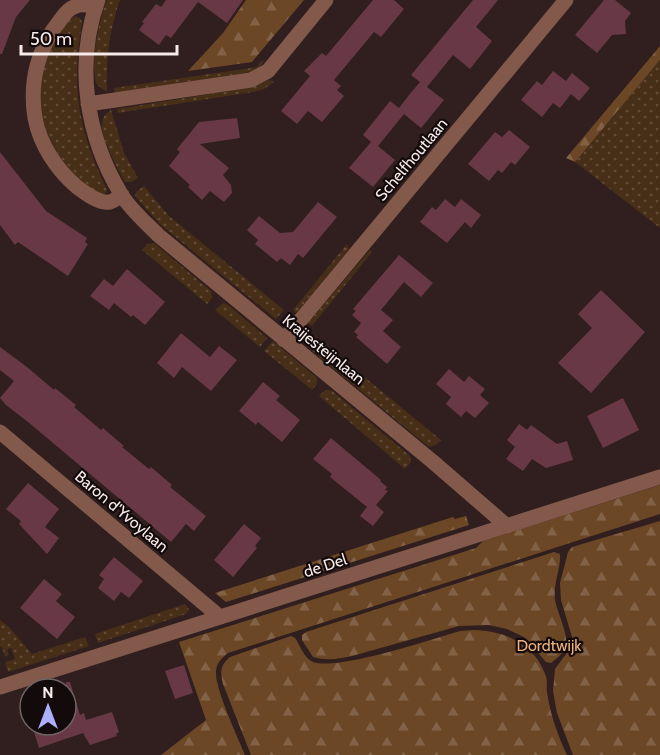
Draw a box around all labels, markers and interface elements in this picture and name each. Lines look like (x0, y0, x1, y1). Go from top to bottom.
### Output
scale bar (21, 18, 177, 56)
text: 50 m (30, 28, 72, 50)
street label: Schelfhoutlaan (371, 114, 451, 204)
street label: Kraijesteijnlaan (279, 310, 369, 388)
street label: Baron d'Yvoylaan (71, 467, 172, 556)
street label: de Del (301, 550, 349, 581)
park label: Dordtwijk (516, 636, 582, 655)
north arrow (18, 677, 78, 737)
text: N (42, 683, 54, 702)

